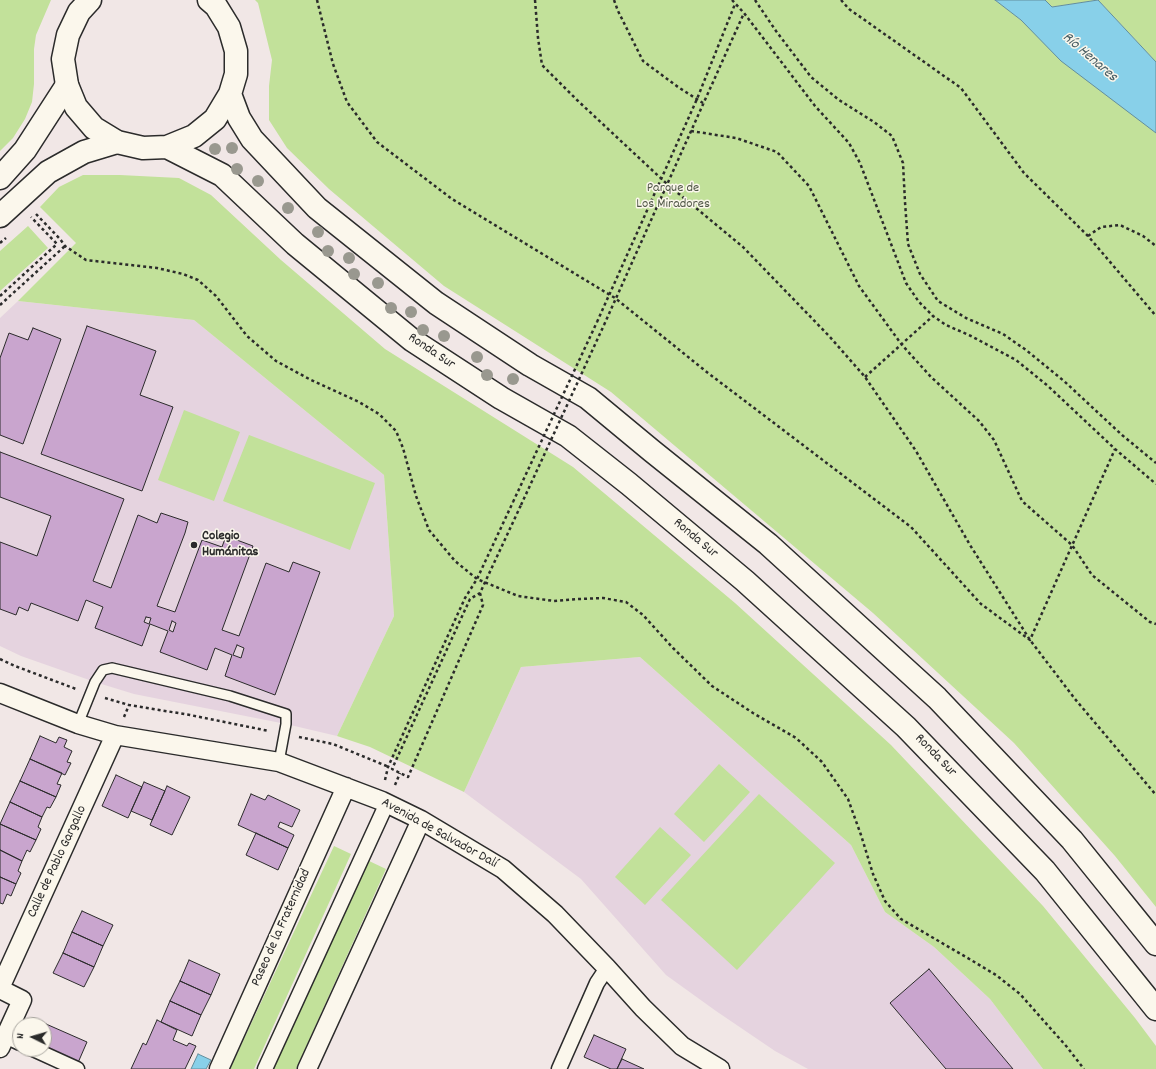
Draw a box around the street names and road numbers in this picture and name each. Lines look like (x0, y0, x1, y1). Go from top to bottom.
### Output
street label: Ronda Sur (404, 330, 458, 374)
street label: Ronda Sur (669, 515, 721, 563)
street label: Ronda Sur (910, 731, 960, 781)
street label: Avenida de Salvador Dalí (378, 795, 500, 873)
street label: Calle de Pablo Gargallo (25, 803, 91, 921)
street label: Paseo de la Fraternidad (249, 867, 315, 989)

